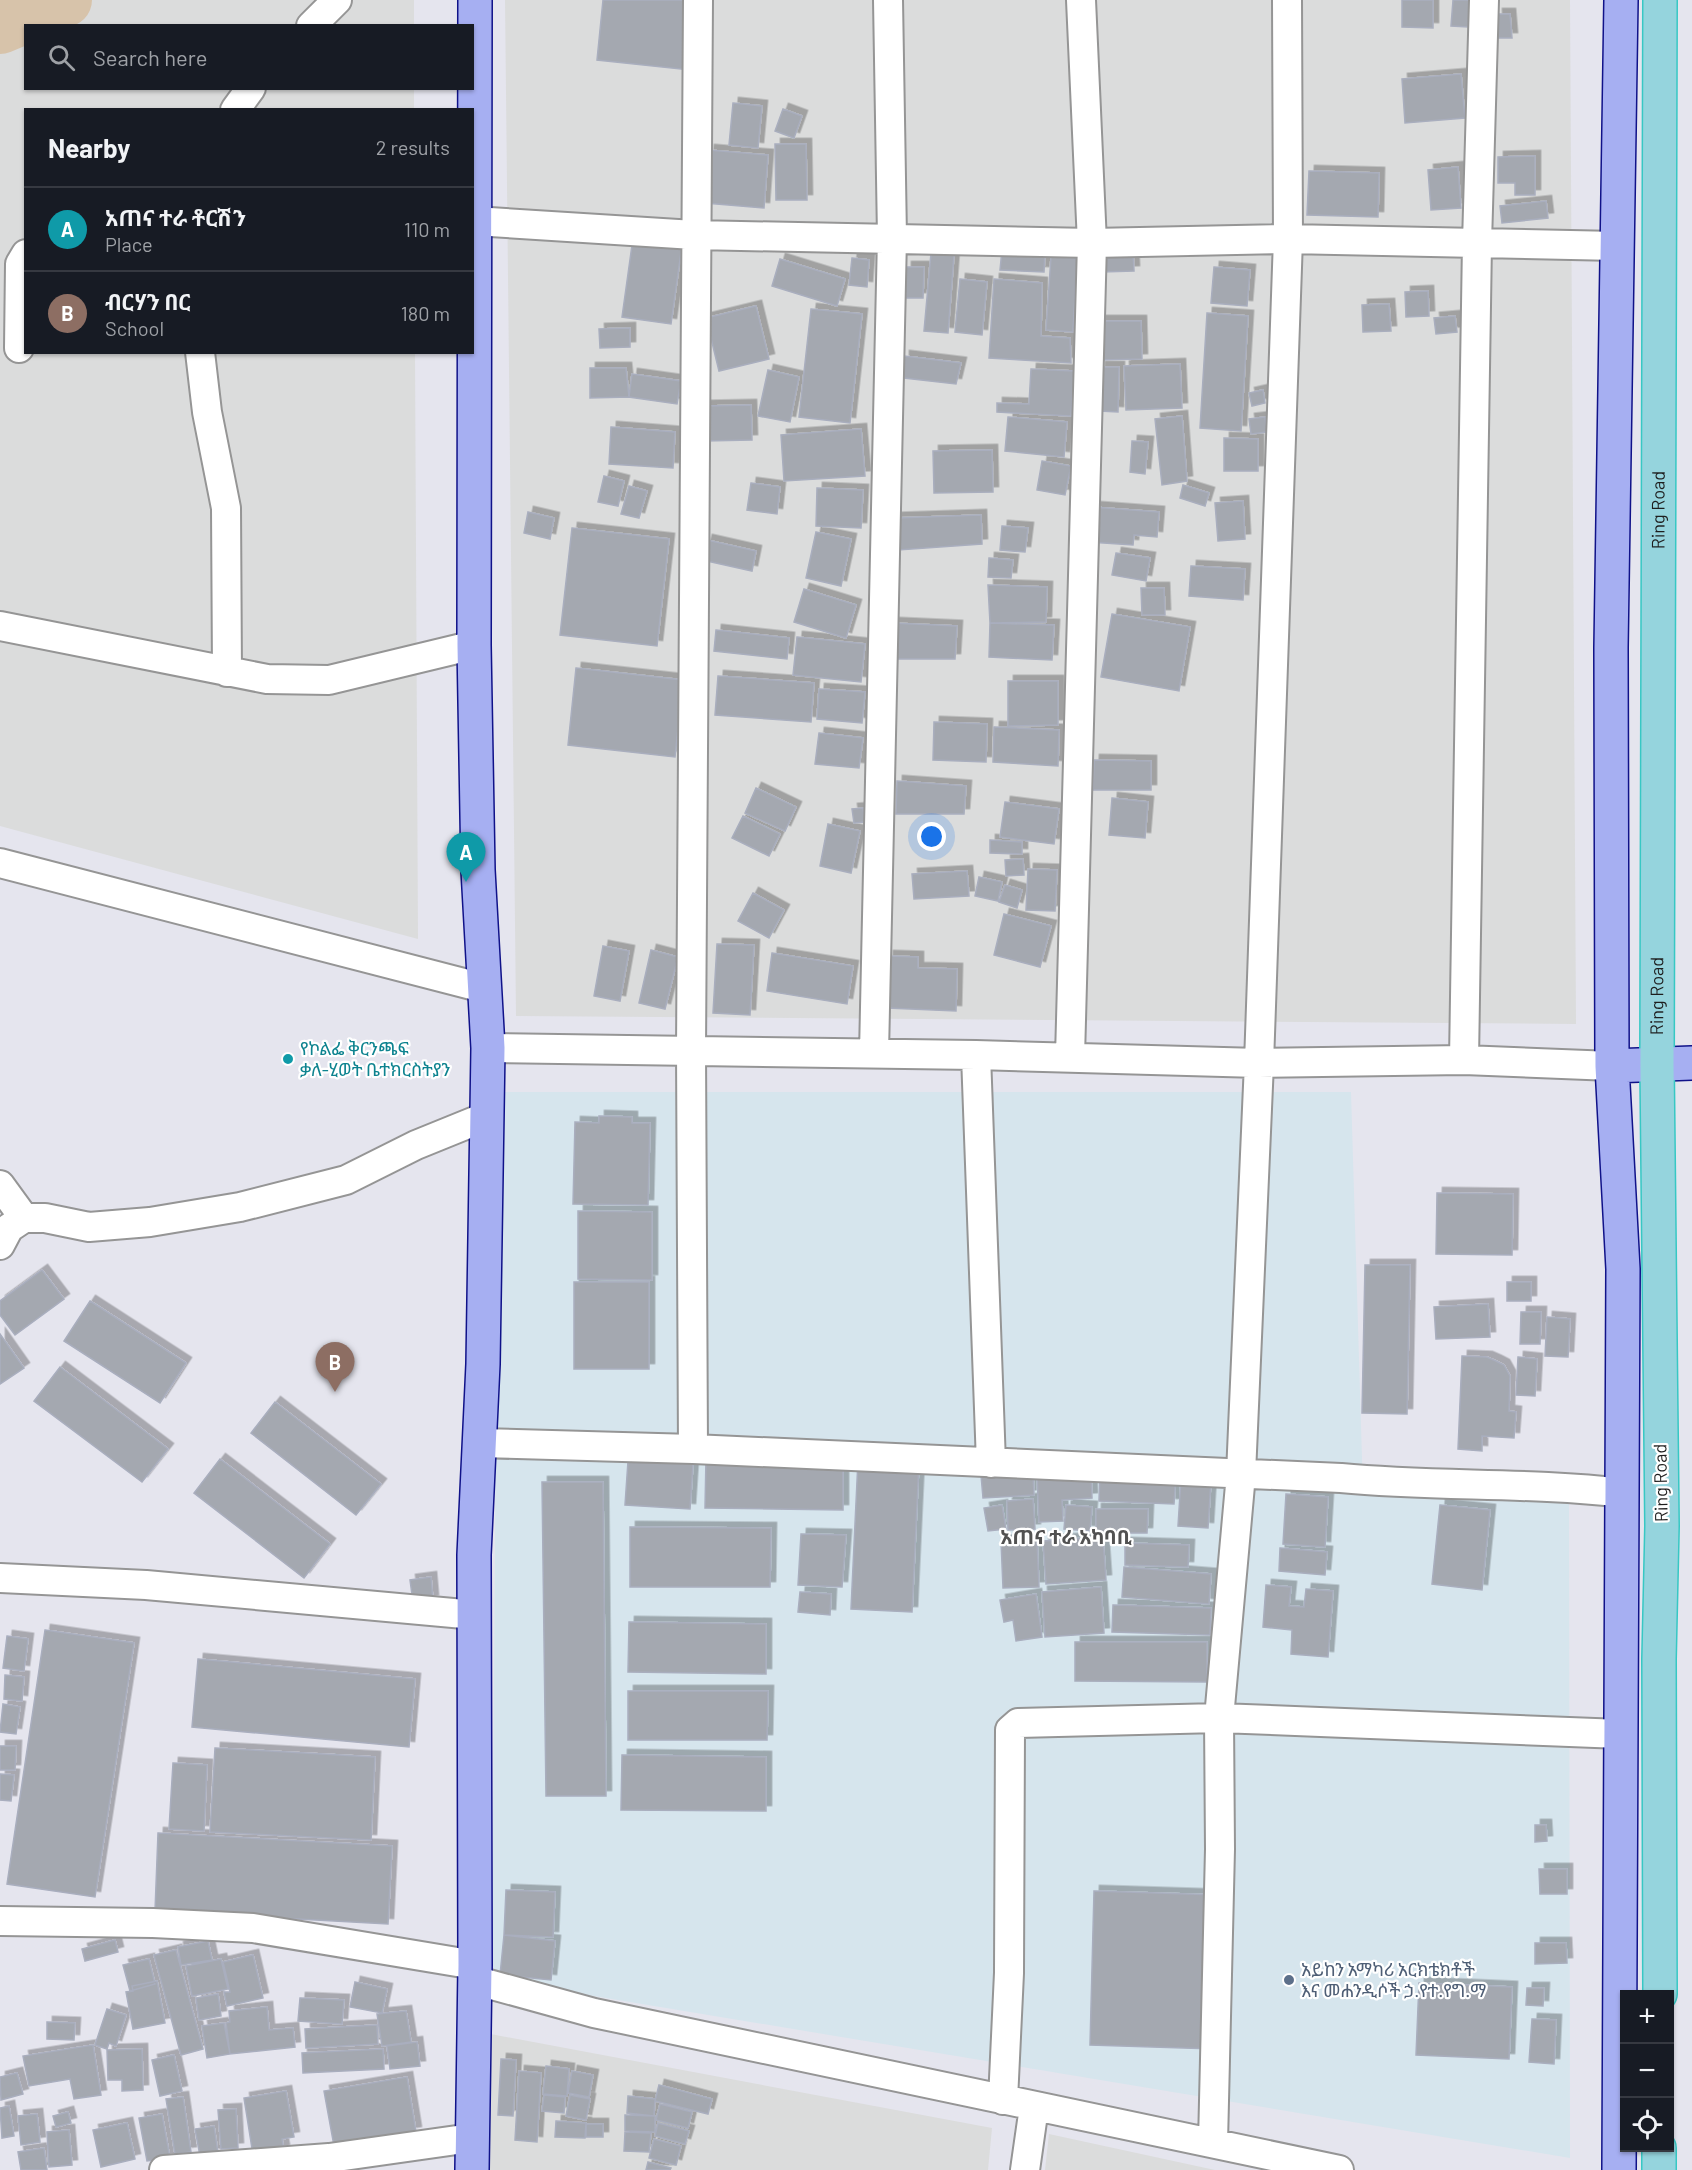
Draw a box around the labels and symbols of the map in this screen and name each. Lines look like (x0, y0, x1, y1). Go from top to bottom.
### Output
street label: Ring Road (1646, 471, 1669, 549)
your location (917, 822, 946, 851)
pin: A (446, 832, 486, 882)
street label: Ring Road (1645, 957, 1667, 1035)
place label: የኮልፌ ቅርንጫፍ ቃለ-ሂወት ቤተክርስትያን (300, 1037, 451, 1080)
marker: የኮልፌ ቅርንጫፍ ቃለ-ሂወት ቤተክርስትያን (281, 1052, 295, 1066)
pin: B (316, 1342, 354, 1392)
street label: Ring Road (1648, 1444, 1672, 1522)
district label: አጠና ተራ አካባቢ (1000, 1524, 1132, 1548)
place label: አይከን አማካሪ አርክቴክቶች እና መሐንዲሶች ኃ.የተ.የግ.ማ (1301, 1958, 1486, 2001)
marker: አይከን አማካሪ አርክቴክቶች እና መሐንዲሶች ኃ.የተ.የግ.ማ (1282, 1973, 1296, 1987)

